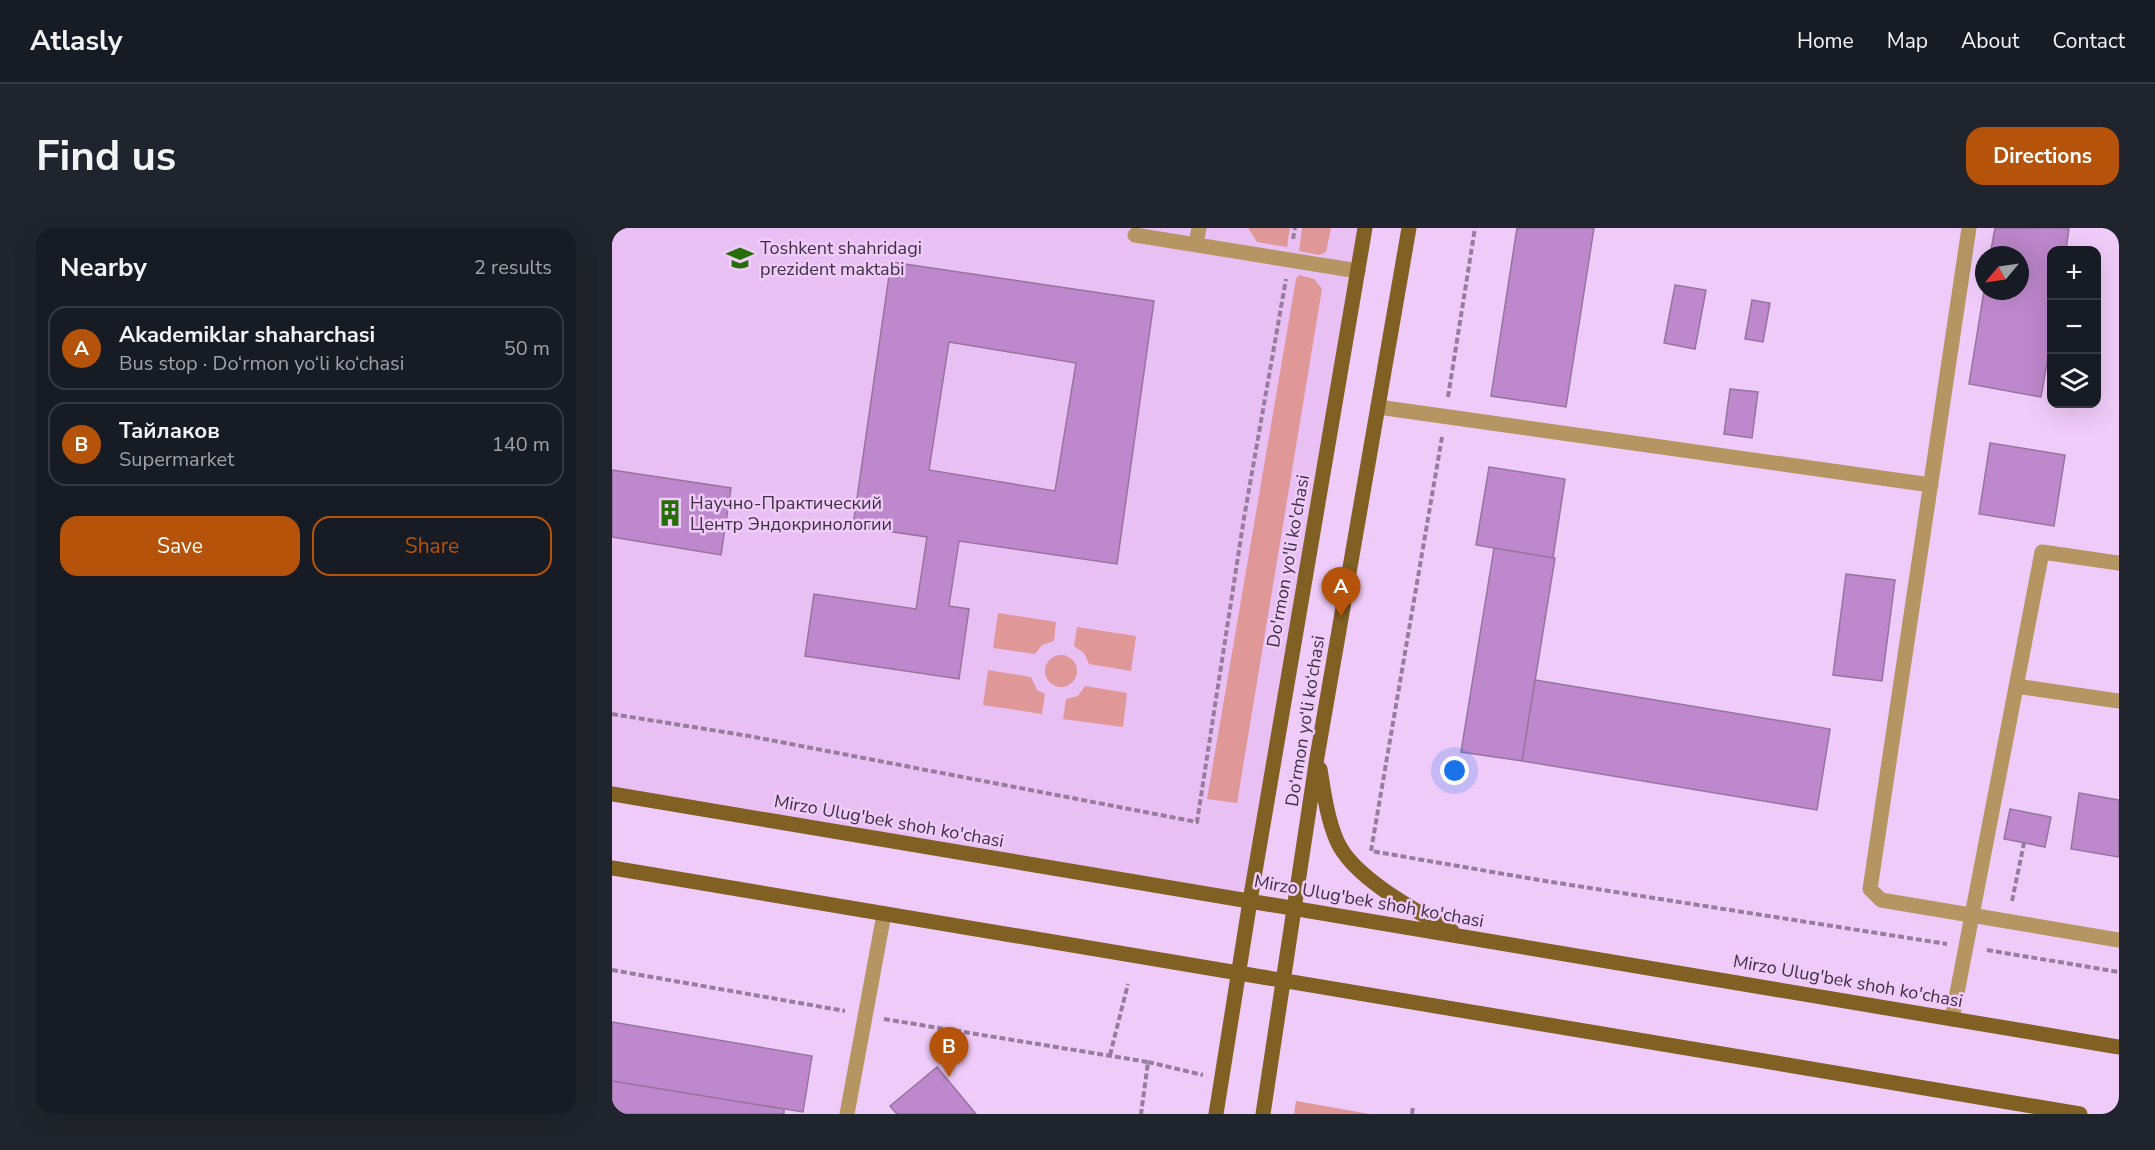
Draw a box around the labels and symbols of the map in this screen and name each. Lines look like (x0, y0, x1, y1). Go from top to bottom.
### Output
place label: Toshkent shahridagi prezident maktabi (760, 236, 922, 281)
school or university icon: Toshkent shahridagi prezident maktabi (725, 243, 755, 273)
north arrow (1975, 246, 2029, 300)
street label: Do'rmon yo'li ko'chasi (1261, 473, 1315, 649)
place label: Научно-Практический Центр Эндокринологии (690, 491, 892, 536)
building icon: Научно-Практический Центр Эндокринологии (655, 498, 685, 528)
pin: A (1322, 568, 1360, 617)
street label: Do‘rmon yo‘li ko‘chasi (1280, 634, 1330, 808)
your location (1440, 756, 1469, 785)
street label: Mirzo Ulug'bek shoh ko'chasi (772, 789, 1006, 853)
street label: Mirzo Ulug'bek shoh ko'chasi (1252, 869, 1486, 933)
street label: Mirzo Ulug'bek shoh ko'chasi (1731, 949, 1965, 1013)
pin: B (930, 1028, 968, 1077)

